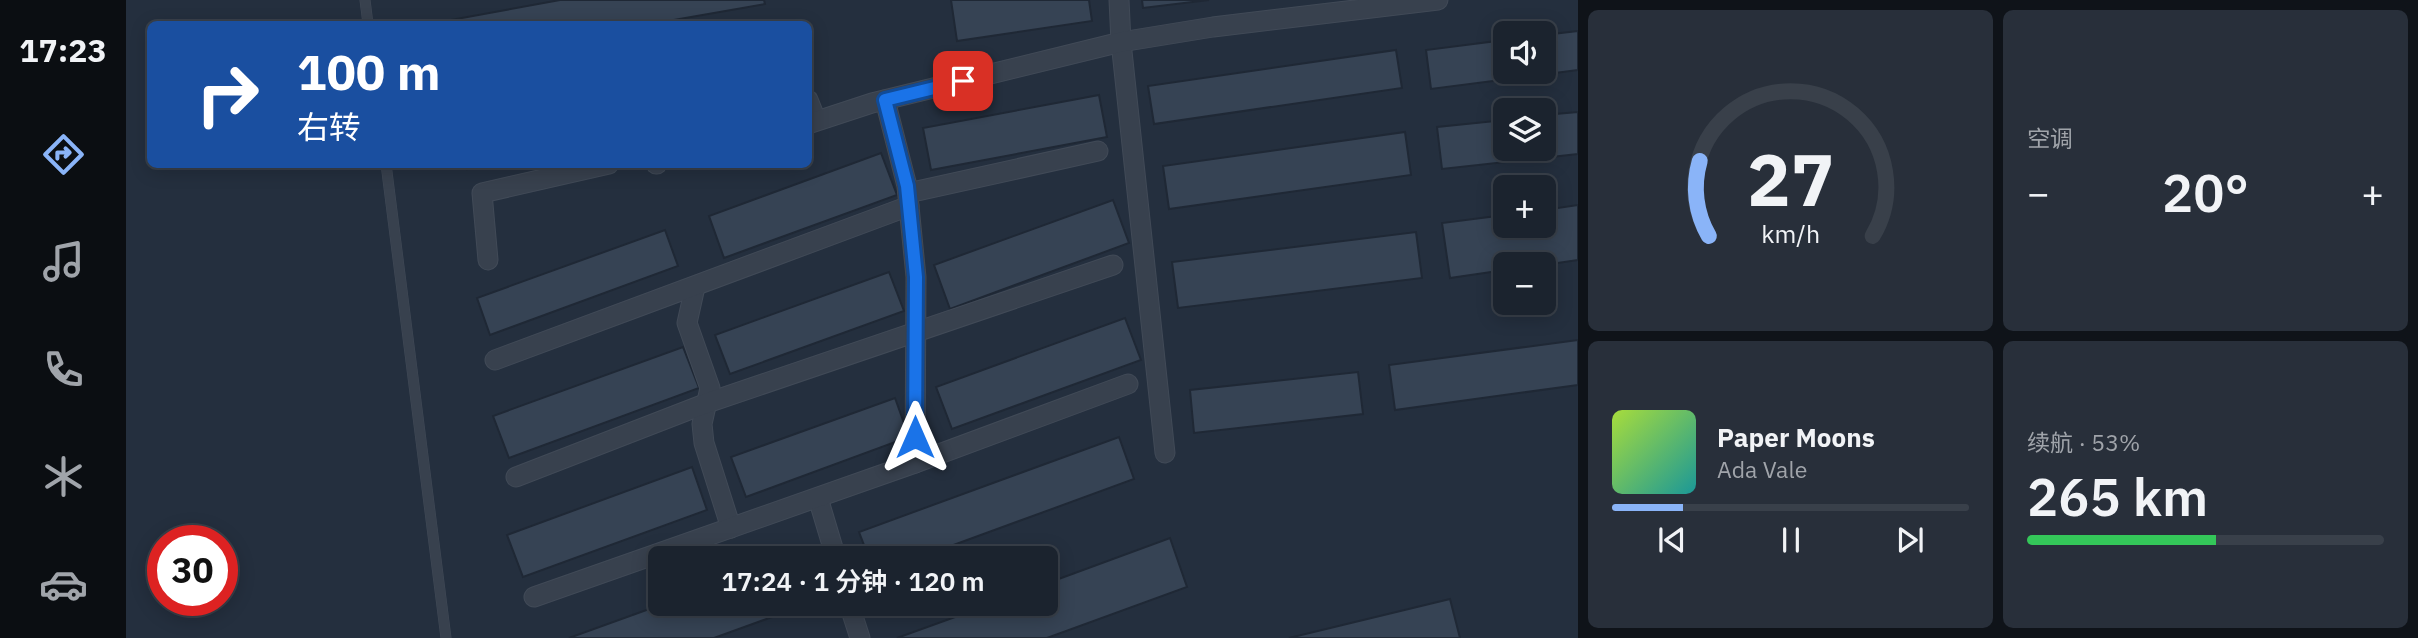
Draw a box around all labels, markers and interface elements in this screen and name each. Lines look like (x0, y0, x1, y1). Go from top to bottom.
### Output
map controls (1493, 21, 1556, 315)
button: sound (1493, 21, 1556, 84)
text: 17:23 (19, 29, 107, 71)
text: 100 m (297, 40, 441, 103)
icon: right (182, 49, 273, 140)
pin (933, 51, 993, 111)
icon: arrive (944, 62, 982, 100)
button: layers (1493, 98, 1556, 161)
text: 右转 (297, 106, 361, 148)
text: 空调 (2027, 123, 2073, 153)
icon: directions (39, 130, 88, 179)
text: 27 (1747, 132, 1834, 227)
text: 20° (2162, 159, 2249, 226)
text: − (2027, 168, 2050, 217)
text: + (2361, 168, 2384, 217)
button: + (1493, 175, 1556, 238)
text: km/h (1761, 217, 1820, 250)
icon: music (39, 237, 88, 286)
button: − (1493, 252, 1556, 315)
icon: phone (39, 345, 88, 394)
position arrow (878, 400, 952, 474)
text: Paper Moons (1717, 420, 1875, 454)
text: 续航 · 53% (2027, 427, 2140, 457)
icon: climate (39, 452, 88, 501)
text: Ada Vale (1717, 454, 1807, 484)
text: 265 km (2027, 463, 2208, 530)
icon: previous (1653, 521, 1691, 559)
icon: pause (1772, 521, 1810, 559)
icon: next (1891, 521, 1929, 559)
speed limit sign: 30 (147, 525, 238, 616)
icon: car (39, 560, 88, 609)
text: 17:24 · 1 分钟 · 120 m (721, 564, 985, 598)

